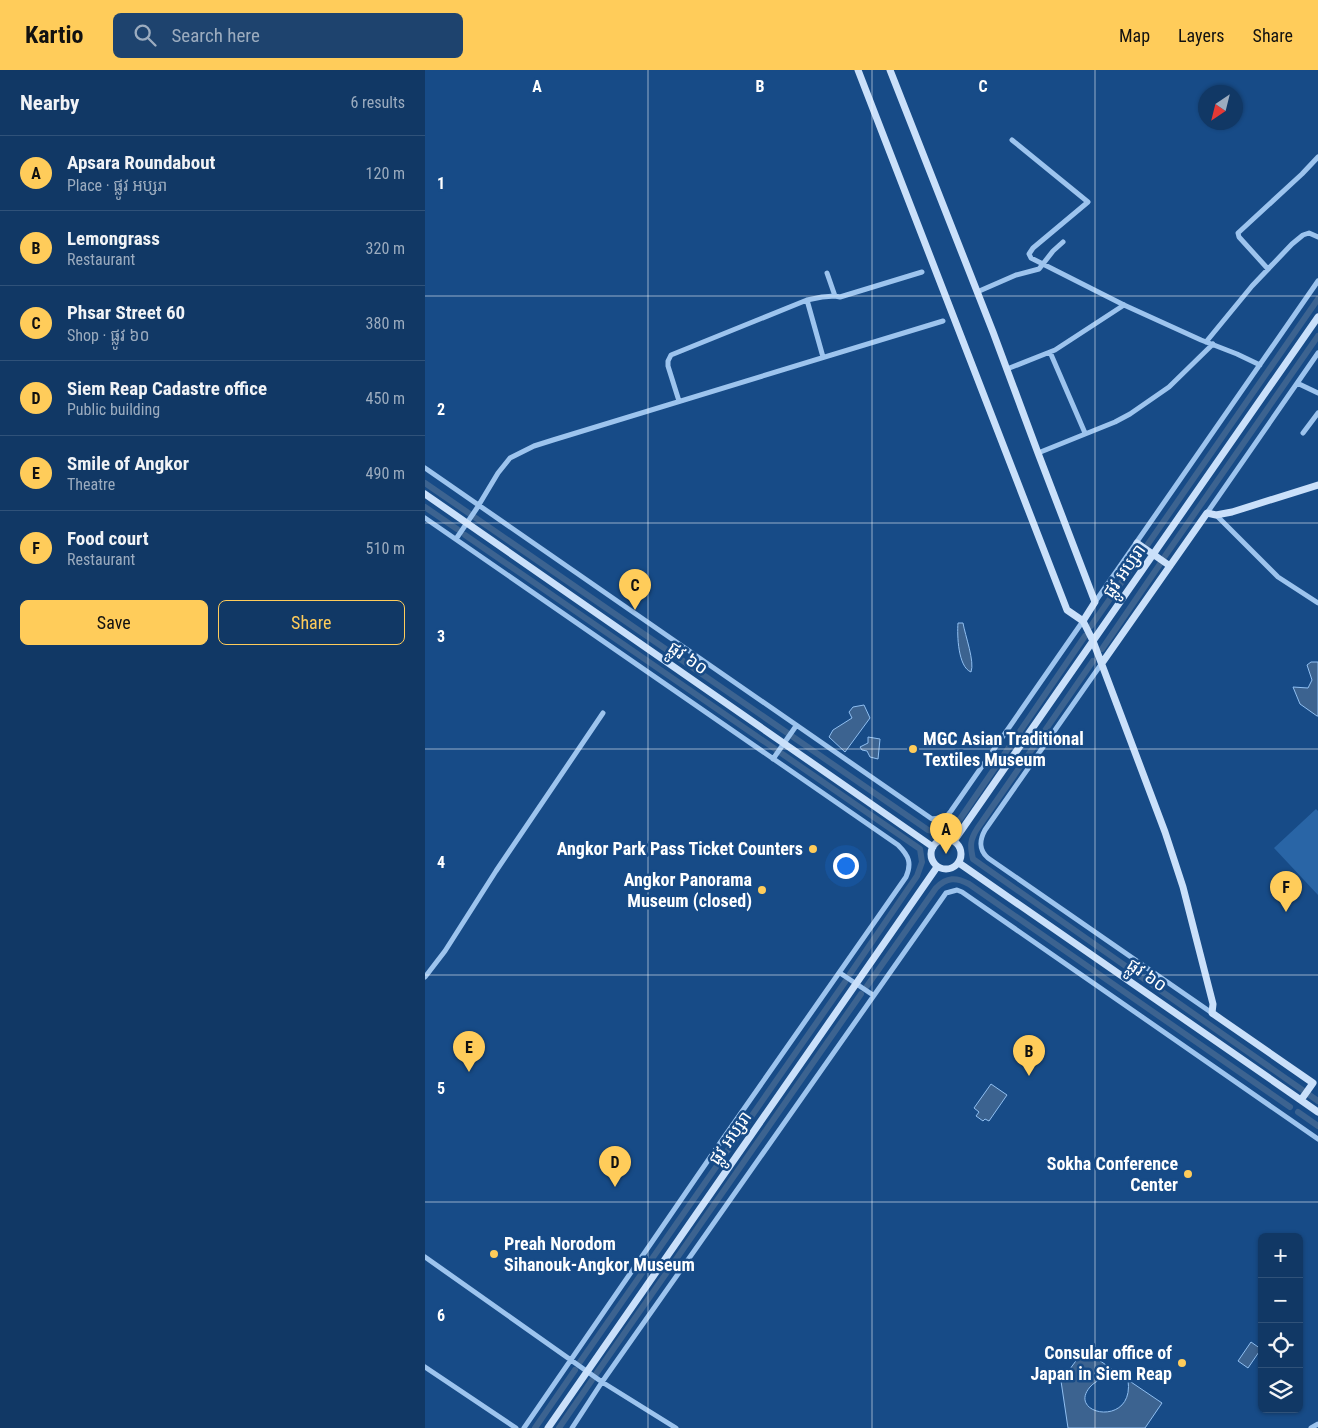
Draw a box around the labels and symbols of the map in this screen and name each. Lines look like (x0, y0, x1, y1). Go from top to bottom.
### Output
text: A (532, 77, 542, 96)
text: B (756, 77, 765, 96)
text: C (978, 77, 988, 96)
north arrow (1198, 85, 1243, 130)
text: 1 (437, 174, 445, 193)
text: 2 (437, 400, 445, 419)
street label: ផ្លូវ អប្សរា (1098, 540, 1155, 605)
pin: C (619, 569, 651, 610)
text: 3 (437, 627, 445, 646)
street label: ផ្លូវ ៦០ (660, 636, 712, 684)
place label: MGC Asian Traditional Textiles Museum (923, 728, 1084, 770)
marker: MGC Asian Traditional Textiles Museum (907, 743, 919, 755)
pin: A (930, 813, 962, 854)
place label: Angkor Park Pass Ticket Counters (557, 838, 803, 859)
marker: Angkor Park Pass Ticket Counters (807, 843, 819, 855)
text: 4 (437, 853, 445, 872)
your location (833, 853, 859, 879)
place label: Angkor Panorama Museum (closed) (624, 869, 752, 912)
pin: F (1270, 871, 1302, 912)
marker: Angkor Panorama Museum (closed) (756, 884, 768, 896)
street label: ផ្លូវ ៦០ (1119, 953, 1171, 1001)
pin: E (453, 1031, 485, 1072)
pin: B (1013, 1035, 1045, 1076)
text: 5 (437, 1079, 445, 1098)
street label: ផ្លូវ អប្សរា (704, 1107, 761, 1172)
pin: D (599, 1146, 631, 1187)
place label: Sokha Conference Center (1047, 1153, 1178, 1195)
marker: Sokha Conference Center (1182, 1168, 1194, 1180)
place label: Preah Norodom Sihanouk-Angkor Museum (504, 1233, 695, 1275)
marker: Preah Norodom Sihanouk-Angkor Museum (488, 1248, 500, 1260)
text: 6 (437, 1306, 445, 1325)
place label: Consular office of Japan in Siem Reap (1030, 1342, 1172, 1384)
marker: Consular office of Japan in Siem Reap (1176, 1357, 1188, 1369)

